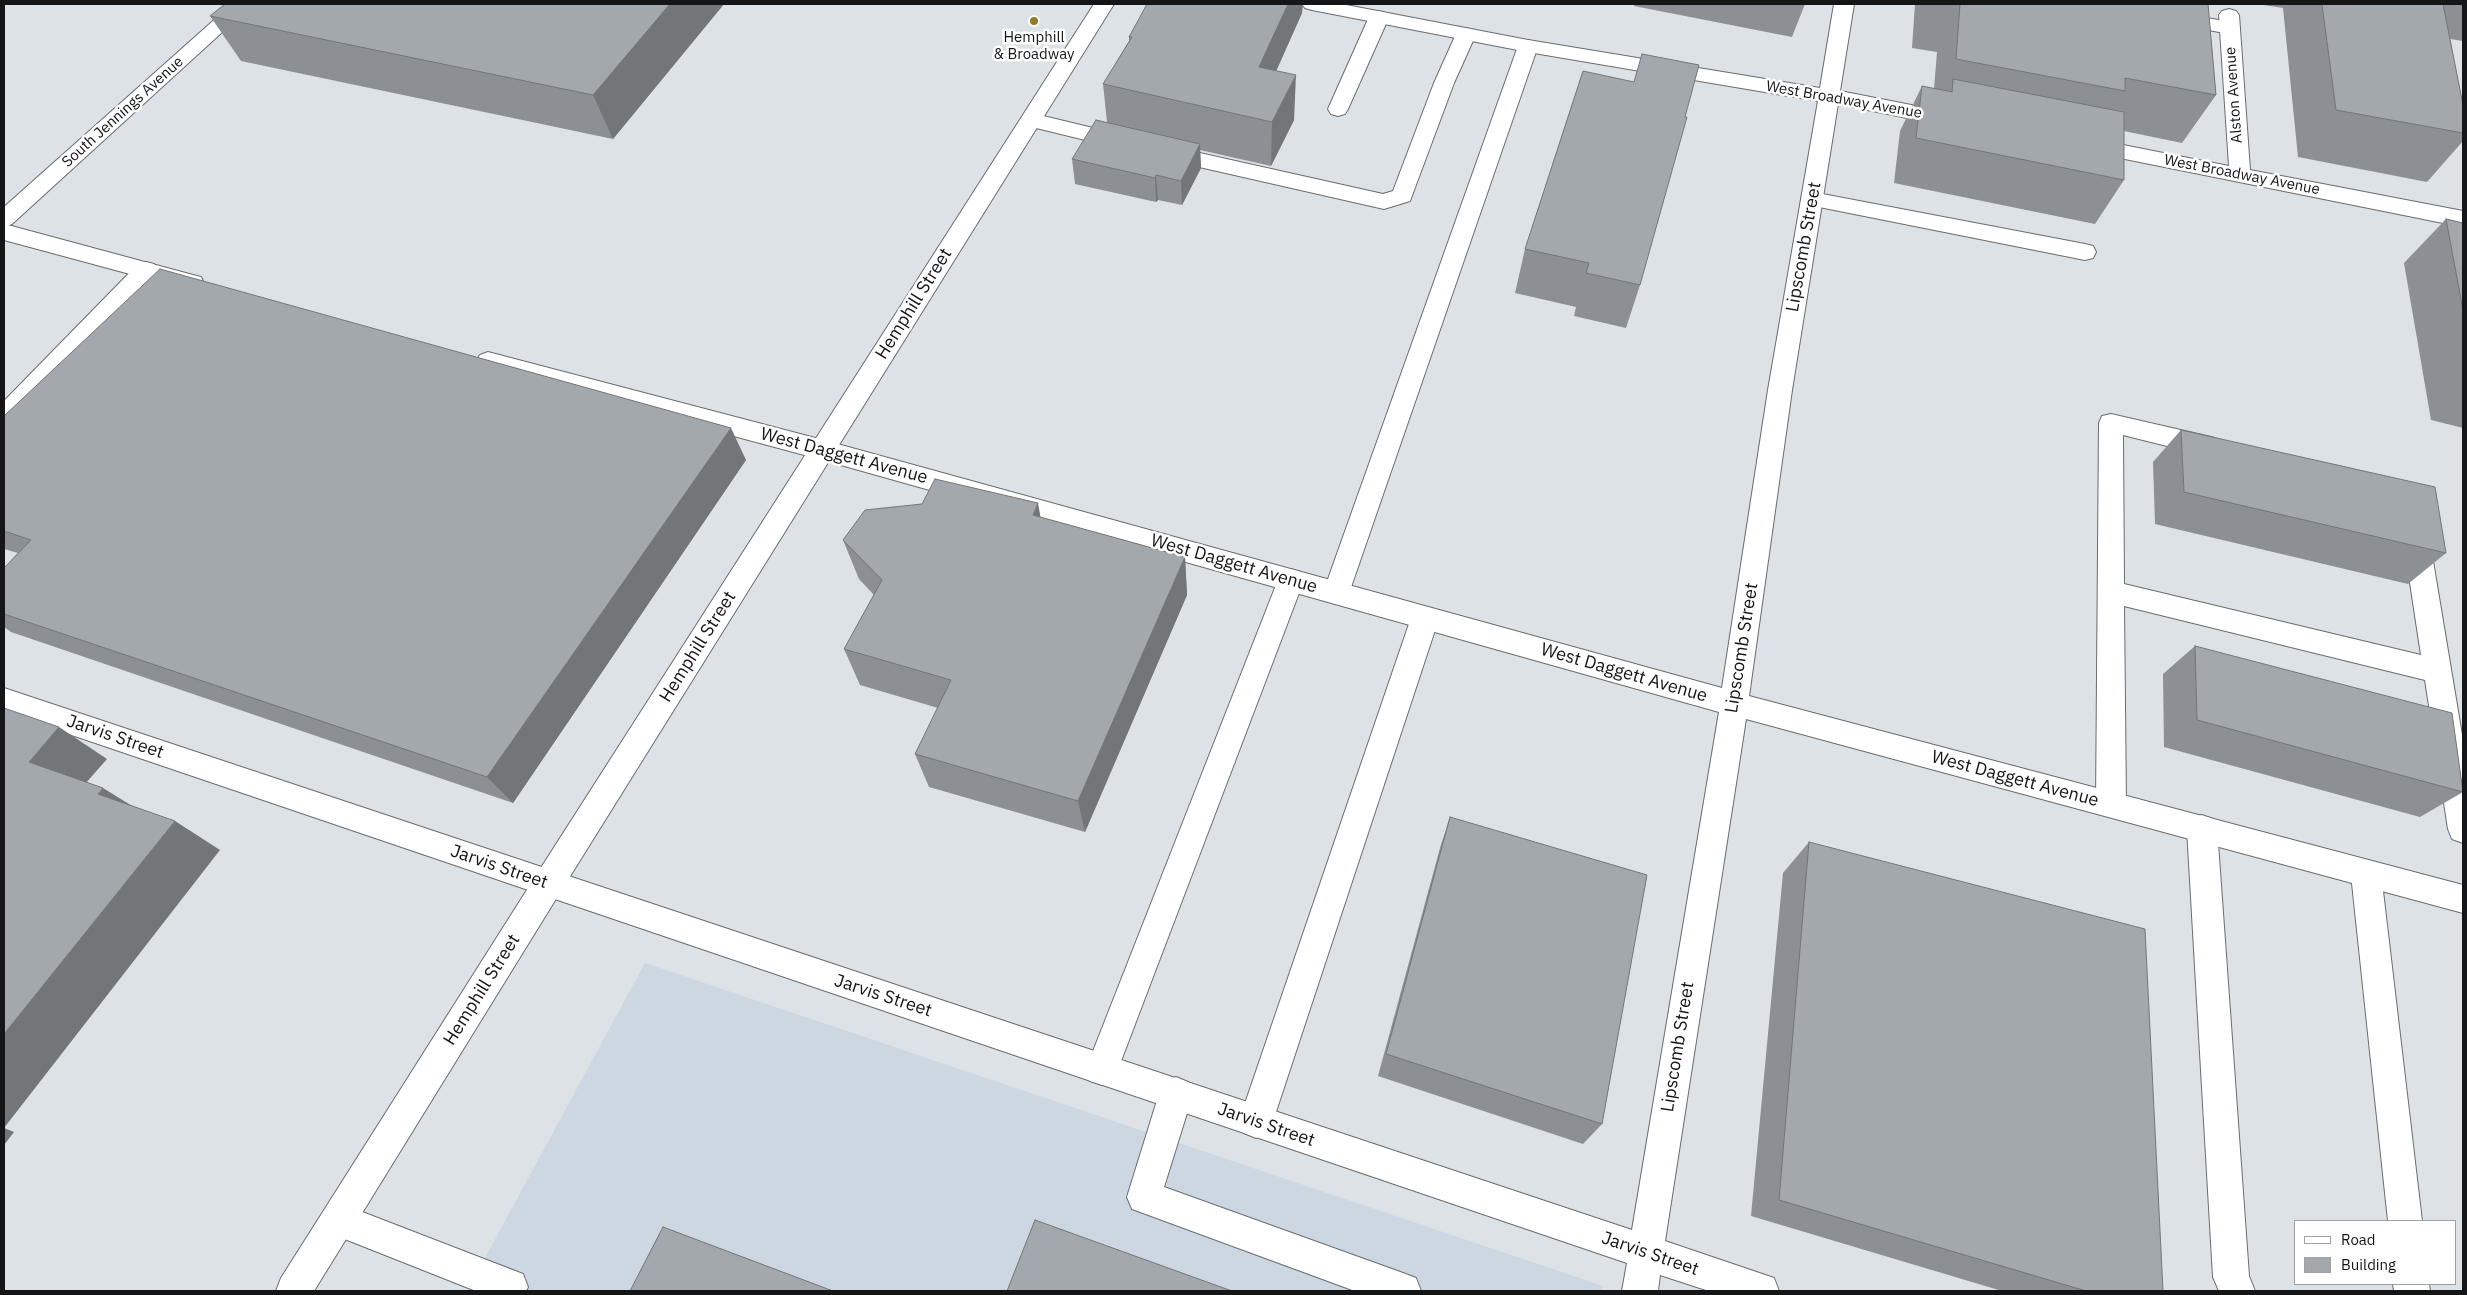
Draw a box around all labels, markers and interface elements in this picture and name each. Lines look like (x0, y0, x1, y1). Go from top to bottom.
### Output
marker: Hemphill & Broadway (1028, 15, 1040, 27)
place label: Hemphill & Broadway (993, 29, 1075, 64)
street label: Alston Avenue (2222, 46, 2246, 144)
street label: South Jennings Avenue (59, 53, 187, 171)
street label: West Broadway Avenue (1765, 77, 1923, 123)
street label: West Broadway Avenue (2163, 151, 2321, 199)
street label: Lipscomb Street (1782, 180, 1826, 314)
street label: Hemphill Street (871, 245, 957, 363)
street label: West Daggett Avenue (758, 423, 930, 489)
street label: West Daggett Avenue (1148, 530, 1320, 598)
street label: Lipscomb Street (1721, 581, 1763, 715)
street label: Hemphill Street (655, 588, 741, 706)
street label: West Daggett Avenue (1538, 639, 1710, 707)
street label: Jarvis Street (64, 710, 166, 764)
street label: West Daggett Avenue (1929, 746, 2101, 812)
street label: Jarvis Street (448, 840, 550, 894)
street label: Hemphill Street (439, 931, 525, 1049)
street label: Jarvis Street (831, 970, 935, 1022)
street label: Lipscomb Street (1657, 980, 1699, 1114)
street label: Jarvis Street (1215, 1098, 1317, 1152)
legend (2294, 1220, 2457, 1285)
street label: Jarvis Street (1599, 1227, 1701, 1281)
text: Road (2341, 1230, 2376, 1249)
text: Building (2341, 1255, 2396, 1274)

